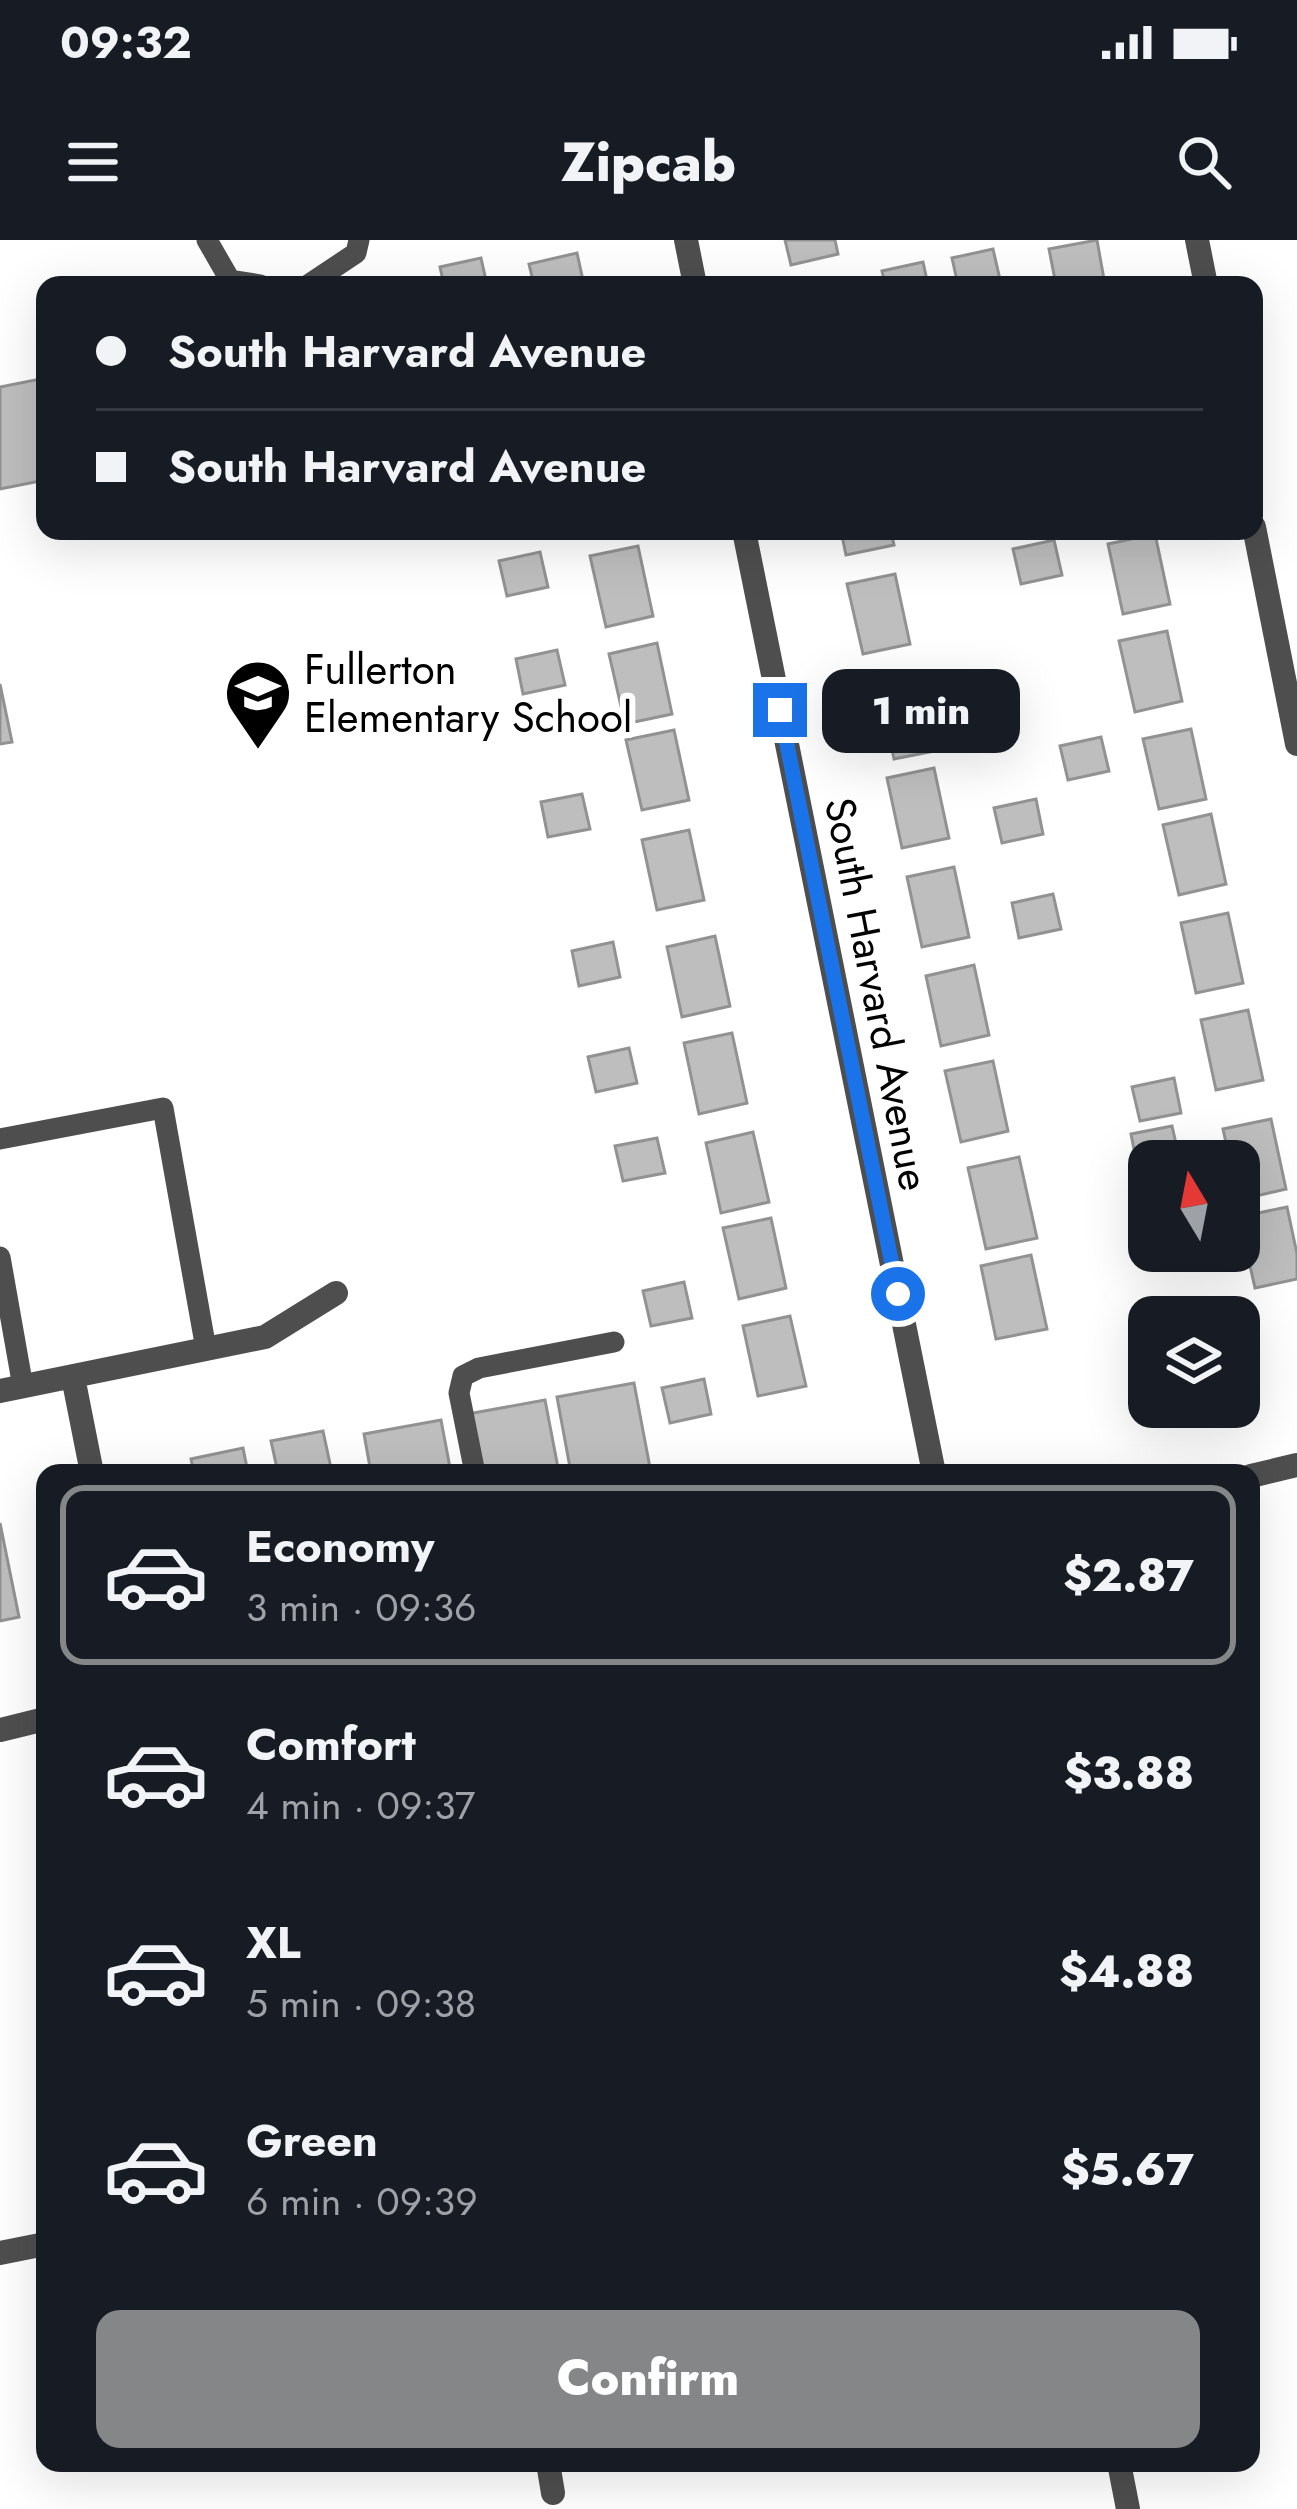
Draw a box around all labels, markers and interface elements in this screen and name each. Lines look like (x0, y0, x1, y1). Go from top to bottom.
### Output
text: 09:32 (60, 10, 192, 75)
text: Zipcab (561, 123, 736, 201)
icon: menu (60, 129, 126, 195)
icon: search (1171, 129, 1237, 195)
text: South Harvard Avenue (168, 319, 646, 384)
text: South Harvard Avenue (168, 434, 646, 499)
place label: Fullerton Elementary School (304, 639, 633, 748)
school or university icon: Fullerton Elementary School (223, 658, 293, 752)
callout: 1 min (822, 668, 1020, 752)
text: 1 min (872, 682, 970, 739)
route end (753, 683, 807, 737)
street label: South Harvard Avenue (809, 792, 945, 1196)
north arrow (1128, 1140, 1260, 1272)
map controls (1128, 1140, 1260, 1428)
route start (871, 1267, 925, 1321)
button: layers (1128, 1296, 1260, 1428)
text: Economy (246, 1514, 434, 1579)
icon: car (102, 1521, 210, 1629)
text: $2.87 (1063, 1543, 1194, 1608)
text: 3 min · 09:36 (246, 1579, 476, 1636)
text: Comfort (246, 1712, 416, 1777)
icon: car (102, 1719, 210, 1827)
text: $3.88 (1064, 1741, 1194, 1806)
text: 4 min · 09:37 (246, 1777, 475, 1834)
text: XL (246, 1910, 301, 1975)
icon: car (102, 1917, 210, 2025)
text: $4.88 (1059, 1939, 1194, 2004)
text: 5 min · 09:38 (246, 1975, 476, 2032)
text: Green (246, 2108, 378, 2173)
icon: car (102, 2115, 210, 2223)
text: $5.67 (1061, 2137, 1194, 2202)
text: 6 min · 09:39 (246, 2173, 478, 2230)
button: Confirm (96, 2310, 1200, 2448)

